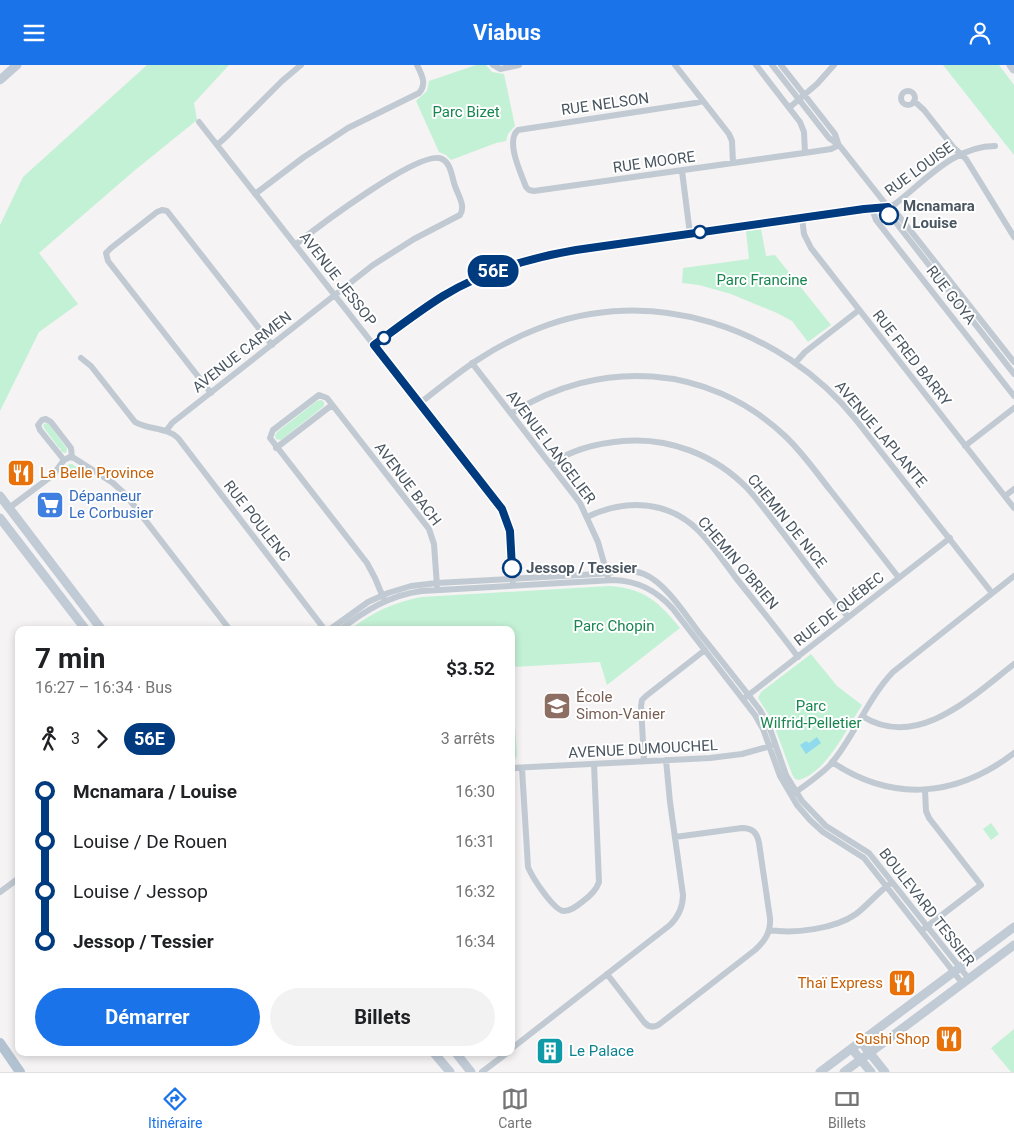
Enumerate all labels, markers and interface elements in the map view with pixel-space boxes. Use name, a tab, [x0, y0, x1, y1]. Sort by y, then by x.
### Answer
icon: menu	[20, 19, 48, 47]
icon: person	[966, 19, 994, 47]
text: Viabus	[473, 20, 541, 45]
street label: RUE NELSON	[560, 89, 650, 119]
park label: Parc Bizet	[432, 103, 500, 121]
street label: RUE LOUISE	[881, 138, 957, 200]
street label: RUE MOORE	[612, 147, 697, 177]
place label: Mcnamara / Louise	[902, 197, 975, 232]
marker: Mcnamara / Louise	[879, 205, 899, 225]
unlabelled marker	[693, 225, 707, 239]
street label: AVENUE JESSOP	[296, 228, 380, 330]
line badge: 56E	[464, 255, 522, 287]
text: 56E	[478, 260, 508, 281]
street label: RUE GOYA	[922, 262, 980, 328]
park label: Parc Francine	[716, 271, 808, 289]
street label: RUE FRED BARRY	[869, 306, 955, 410]
street label: AVENUE CARMEN	[189, 308, 295, 396]
unlabelled marker	[377, 331, 391, 345]
street label: AVENUE LAPLANTE	[831, 377, 931, 491]
street label: AVENUE LANGELIER	[503, 387, 599, 507]
street label: AVENUE BACH	[371, 439, 445, 529]
restaurant icon: La Belle Province	[6, 458, 36, 488]
place label: La Belle Province	[40, 464, 154, 482]
street label: CHEMIN DE NICE	[744, 470, 831, 572]
street label: RUE POULENC	[220, 477, 294, 565]
place label: Dépanneur Le Corbusier	[69, 487, 153, 522]
supermarket icon: Dépanneur Le Corbusier	[35, 490, 65, 520]
street label: CHEMIN O'BRIEN	[694, 513, 782, 613]
marker: Jessop / Tessier	[502, 558, 522, 578]
place label: Jessop / Tessier	[526, 559, 638, 577]
street label: RUE DE QUÉBEC	[790, 568, 888, 650]
park label: Parc Chopin	[574, 617, 655, 635]
text: 7 min	[35, 642, 105, 675]
text: $3.52	[446, 657, 495, 680]
text: 16:27 – 16:34 · Bus	[35, 678, 172, 697]
place label: École Simon-Vanier	[576, 688, 665, 723]
school or university icon: École Simon-Vanier	[542, 691, 572, 721]
park label: Parc Wilfrid-Pelletier	[760, 697, 862, 732]
icon: walk	[35, 725, 63, 753]
icon: forward	[88, 725, 116, 753]
text: 56E	[134, 728, 165, 749]
text: 3	[71, 729, 80, 748]
text: 3 arrêts	[441, 729, 495, 748]
street label: AVENUE DUMOUCHEL	[568, 736, 718, 762]
text: Mcnamara / Louise	[73, 780, 237, 803]
text: 16:30	[455, 782, 495, 801]
text: Louise / De Rouen	[73, 830, 227, 853]
text: 16:31	[455, 832, 495, 851]
street label: BOULEVARD TESSIER	[875, 845, 979, 969]
text: Louise / Jessop	[73, 880, 208, 903]
text: 16:32	[455, 882, 495, 901]
text: Jessop / Tessier	[73, 930, 214, 953]
text: 16:34	[455, 932, 495, 951]
restaurant icon: Thaï Express	[887, 968, 917, 998]
place label: Thaï Express	[797, 974, 883, 992]
button: Démarrer	[35, 988, 260, 1046]
button: Billets	[270, 988, 495, 1046]
restaurant icon: Sushi Shop	[934, 1024, 964, 1054]
place label: Sushi Shop	[855, 1030, 930, 1048]
building icon: Le Palace	[535, 1036, 565, 1066]
place label: Le Palace	[569, 1042, 634, 1060]
tab: Itinéraire	[148, 1085, 202, 1131]
tab: Carte	[498, 1085, 532, 1131]
tab: Billets	[828, 1085, 866, 1131]

